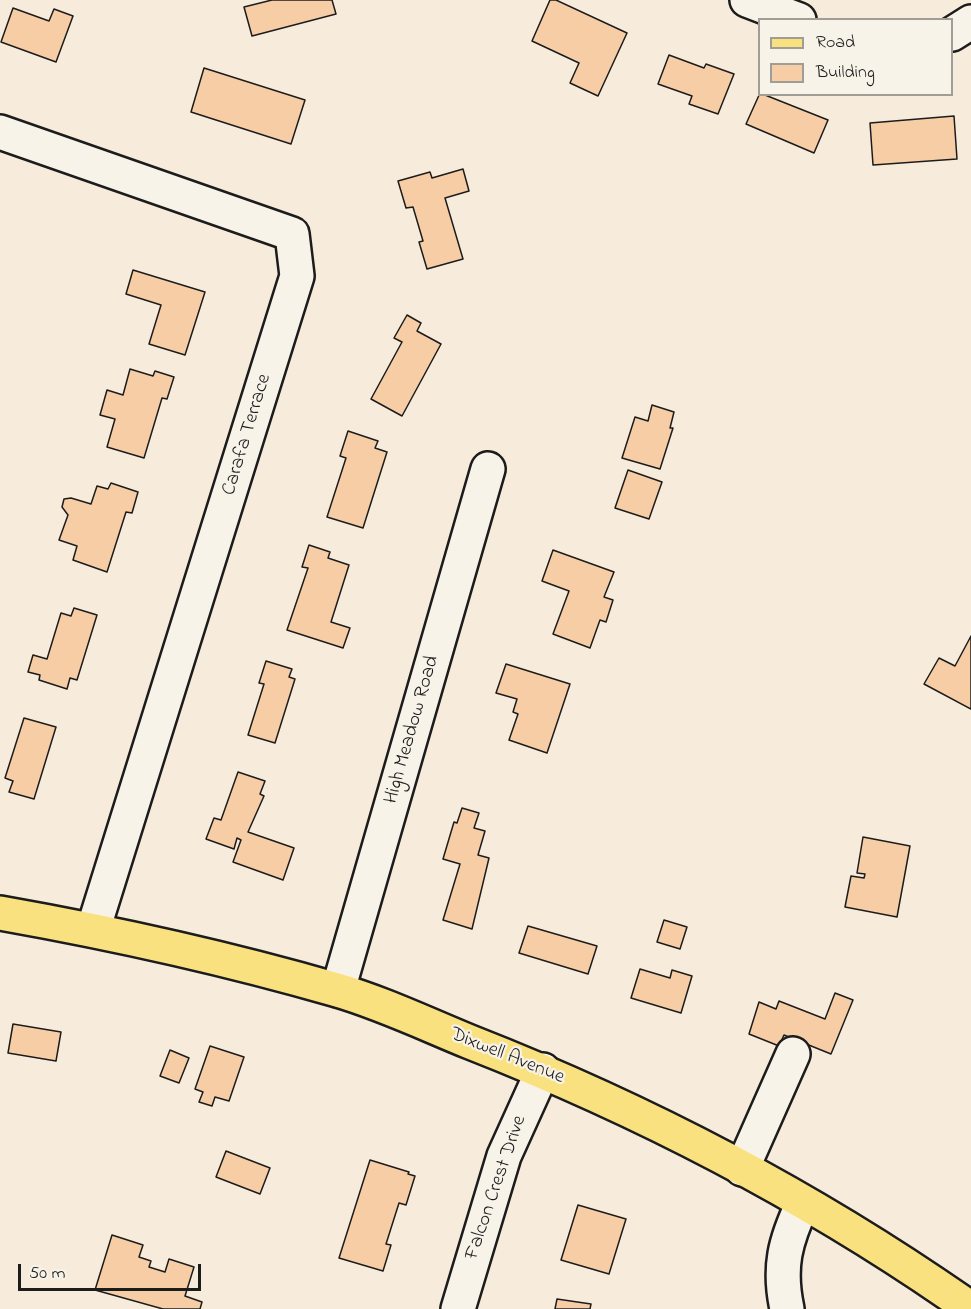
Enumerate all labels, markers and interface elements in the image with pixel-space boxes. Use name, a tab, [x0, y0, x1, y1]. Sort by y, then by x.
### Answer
legend	[758, 18, 953, 96]
text: Road	[816, 30, 855, 56]
text: Building	[816, 60, 875, 86]
street label: Carafa Terrace	[218, 372, 278, 498]
street label: High Meadow Road	[380, 653, 446, 807]
street label: Dixwell Avenue	[446, 1023, 568, 1091]
street label: Falcon Crest Drive	[461, 1113, 533, 1263]
scale bar	[21, 1252, 204, 1290]
text: 50 m	[29, 1261, 66, 1287]

